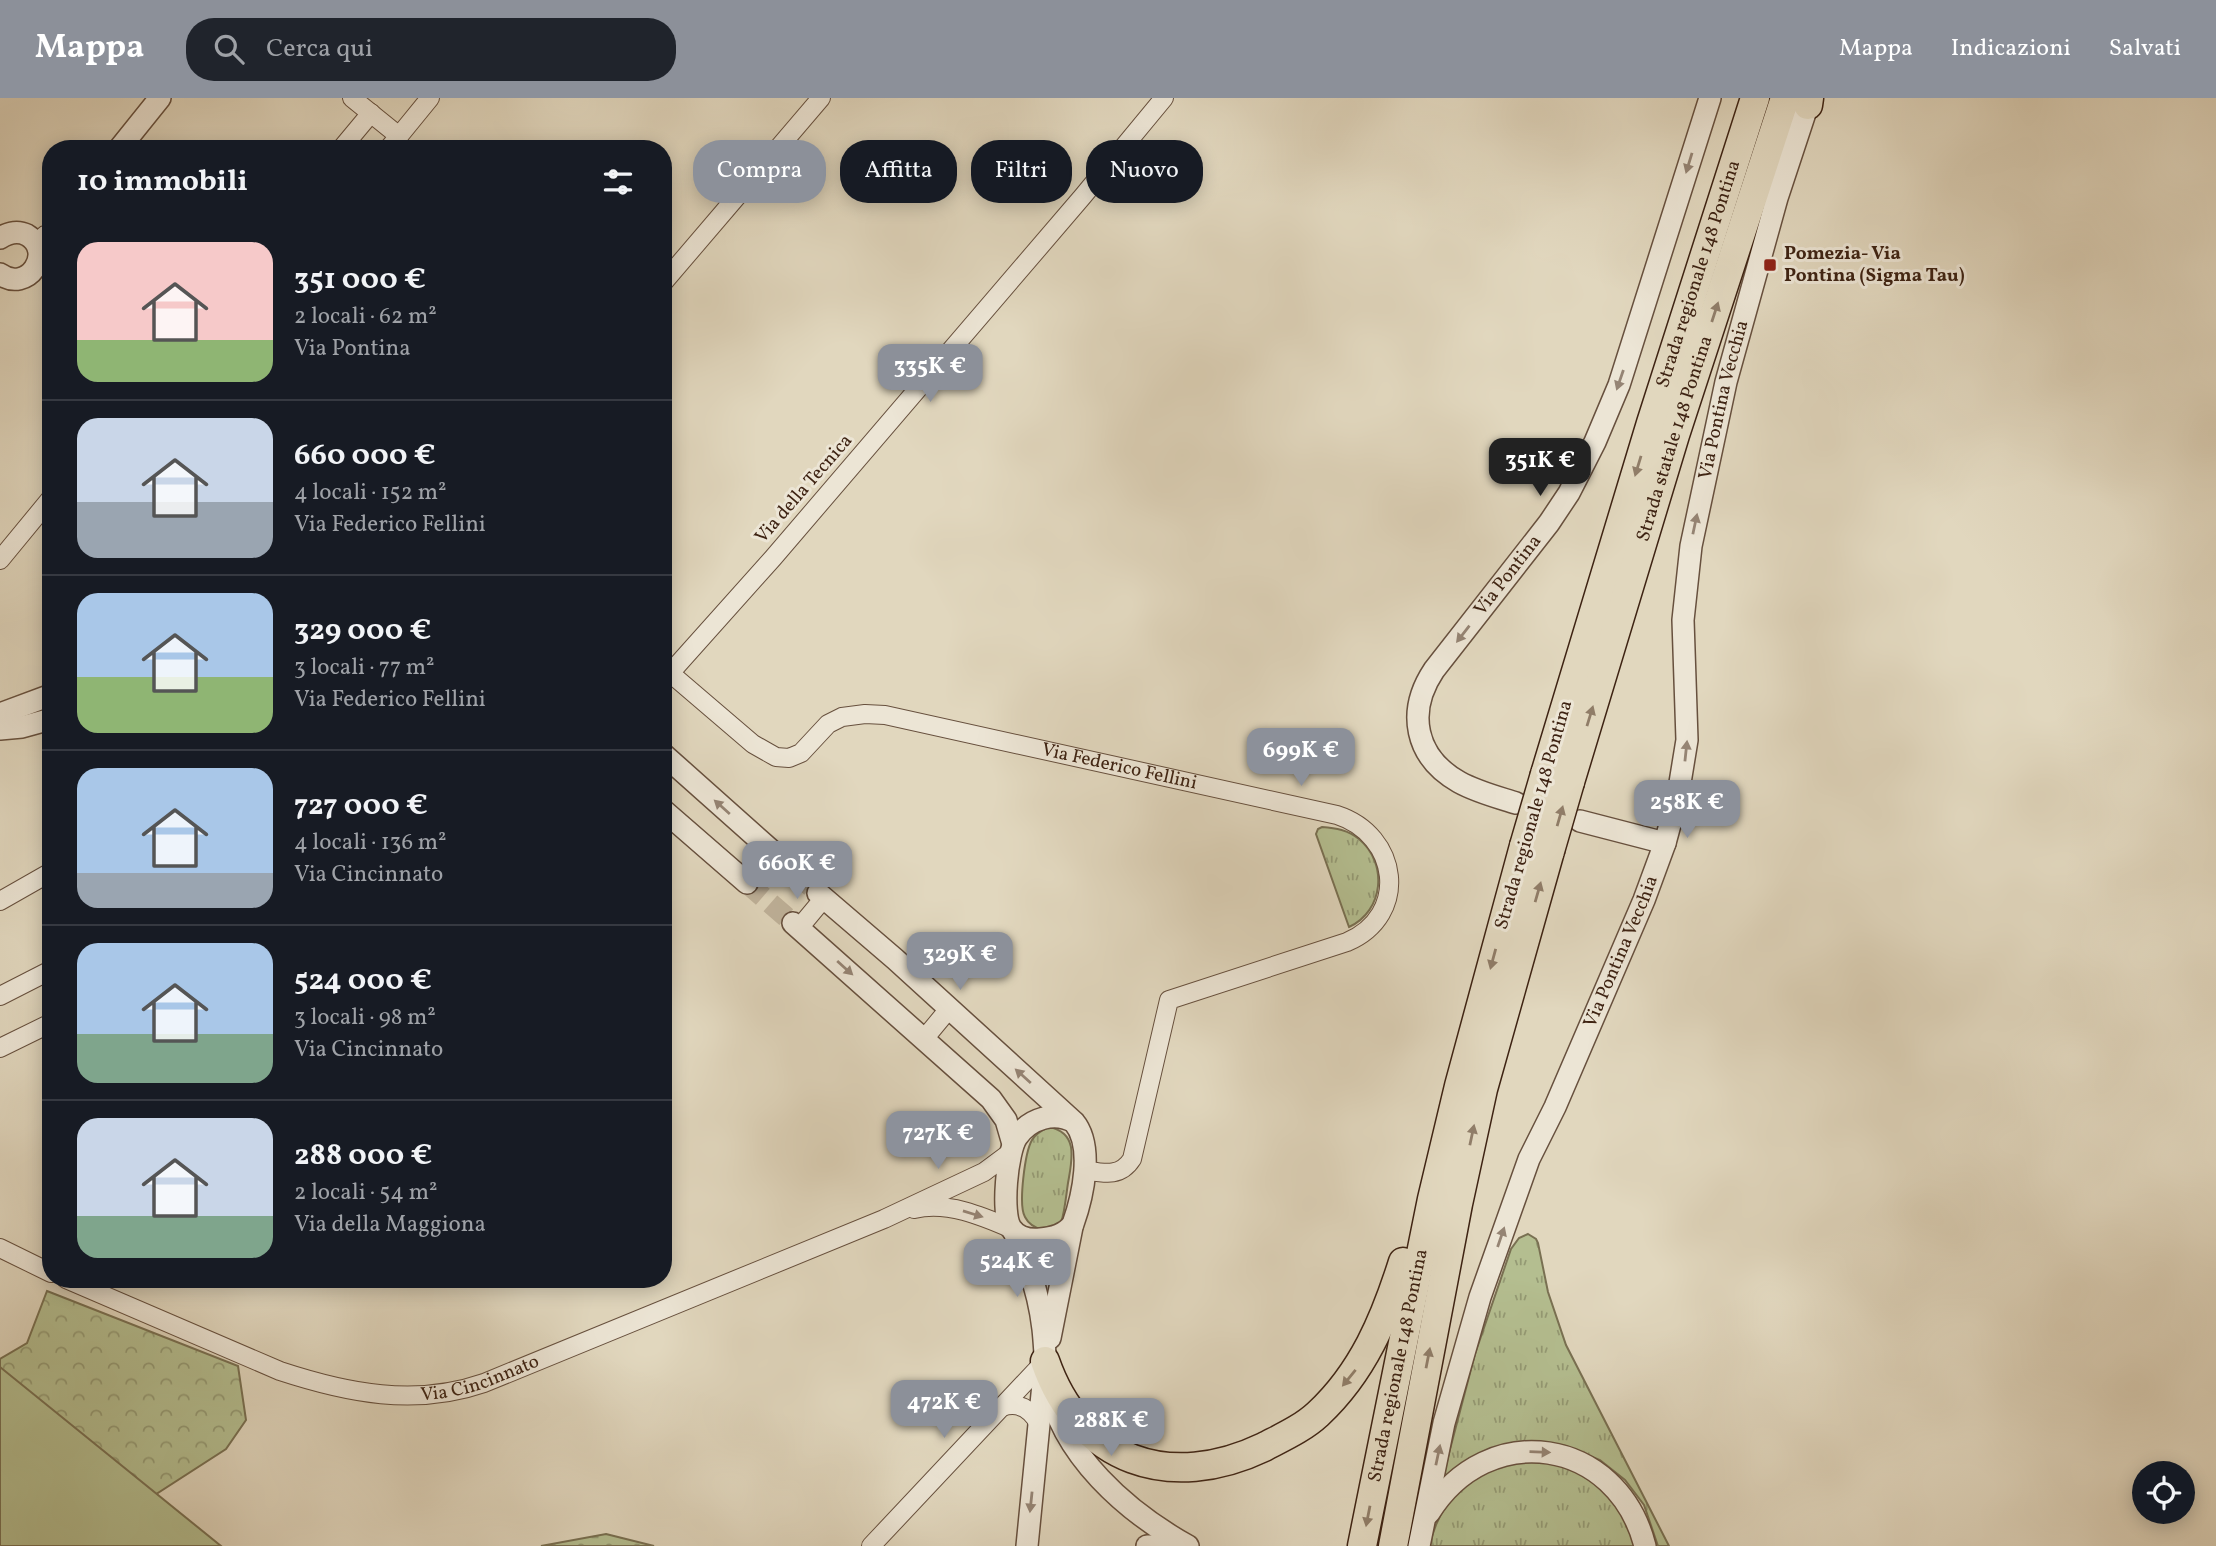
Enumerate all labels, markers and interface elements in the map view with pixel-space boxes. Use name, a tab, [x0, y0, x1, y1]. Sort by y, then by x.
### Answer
search box	[186, 18, 676, 81]
text: Mappa	[35, 26, 144, 72]
icon: search	[210, 30, 248, 68]
text: Cerca qui	[266, 31, 373, 67]
text: Mappa	[1839, 32, 1913, 66]
text: Indicazioni	[1951, 32, 2071, 66]
text: Salvati	[2109, 32, 2181, 66]
chip: Compra	[693, 140, 826, 203]
chip: Affitta	[840, 140, 957, 203]
chip: Filtri	[971, 140, 1072, 203]
chip: Nuovo	[1086, 140, 1203, 203]
one-way arrow	[1684, 153, 1694, 174]
street label: Strada regionale 148 Pontina	[1650, 157, 1747, 391]
text: 10 immobili	[77, 161, 248, 203]
icon: filters	[599, 163, 637, 201]
place label: Pomezia- Via Pontina (Sigma Tau)	[1784, 241, 1965, 289]
marker: Pomezia- Via Pontina (Sigma Tau)	[1762, 257, 1778, 273]
text: 351 000 €	[294, 259, 426, 301]
icon: home	[133, 270, 217, 354]
text: 2 locali · 62 m²	[294, 301, 437, 333]
one-way arrow	[1710, 301, 1721, 322]
street label: Via Pontina Vecchia	[1693, 317, 1756, 482]
street label: Strada statale 148 Pontina	[1630, 332, 1720, 545]
text: Via Pontina	[294, 333, 411, 365]
pin: 335K €	[873, 344, 987, 404]
text: 335K €	[894, 351, 966, 383]
one-way arrow	[1614, 369, 1625, 390]
street label: Via della Tecnica	[749, 429, 859, 549]
text: 660 000 €	[294, 435, 436, 477]
pin: 351K €	[1483, 438, 1597, 498]
text: 351K €	[1505, 445, 1575, 477]
icon: home	[133, 446, 217, 530]
one-way arrow	[1632, 456, 1642, 477]
text: 4 locali · 152 m²	[294, 477, 447, 509]
text: Via Federico Fellini	[294, 509, 486, 541]
one-way arrow	[1690, 513, 1701, 535]
street label: Via Pontina	[1468, 529, 1548, 621]
text: 329 000 €	[294, 610, 431, 652]
icon: home	[133, 621, 217, 705]
one-way arrow	[1456, 625, 1470, 643]
text: 3 locali · 77 m²	[294, 652, 435, 684]
text: Via Federico Fellini	[294, 684, 486, 716]
street label: Strada regionale 148 Pontina	[1489, 697, 1579, 933]
one-way arrow	[1585, 706, 1595, 727]
pin: 699K €	[1244, 728, 1358, 788]
text: 699K €	[1263, 735, 1339, 767]
street label: Via Federico Fellini	[1039, 737, 1200, 797]
one-way arrow	[1680, 740, 1691, 762]
pin: 258K €	[1630, 780, 1744, 840]
text: 727 000 €	[294, 785, 428, 827]
text: 258K €	[1650, 787, 1724, 819]
icon: home	[133, 796, 217, 880]
one-way arrow	[714, 799, 731, 815]
one-way arrow	[1555, 805, 1566, 827]
text: 4 locali · 136 m²	[294, 827, 447, 859]
pin: 660K €	[740, 842, 854, 901]
text: 660K €	[758, 848, 836, 880]
text: Via Cincinnato	[294, 859, 443, 891]
street label: Via Pontina Vecchia	[1578, 872, 1665, 1032]
one-way arrow	[1534, 881, 1544, 902]
pin: 329K €	[903, 932, 1017, 992]
text: 329K €	[923, 939, 997, 971]
one-way arrow	[1487, 949, 1498, 971]
text: 524 000 €	[294, 960, 432, 1002]
one-way arrow	[836, 960, 853, 975]
icon: home	[133, 971, 217, 1055]
text: 3 locali · 98 m²	[294, 1002, 436, 1034]
text: Via Cincinnato	[294, 1034, 443, 1066]
one-way arrow	[1014, 1068, 1032, 1084]
pin: 727K €	[881, 1112, 995, 1171]
text: 727K €	[902, 1118, 974, 1150]
one-way arrow	[1467, 1124, 1478, 1146]
text: 288 000 €	[294, 1135, 432, 1177]
icon: home	[133, 1146, 217, 1230]
text: 2 locali · 54 m²	[294, 1177, 438, 1209]
text: Via della Maggiona	[294, 1209, 486, 1241]
one-way arrow	[962, 1210, 983, 1220]
one-way arrow	[1496, 1226, 1507, 1247]
pin: 524K €	[960, 1240, 1074, 1299]
text: 524K €	[980, 1246, 1054, 1278]
street label: Strada regionale 148 Pontina	[1362, 1247, 1435, 1485]
one-way arrow	[1423, 1347, 1434, 1369]
street label: Via Cincinnato	[420, 1349, 543, 1408]
one-way arrow	[1342, 1368, 1357, 1386]
pin: 472K €	[887, 1380, 1001, 1440]
text: 472K €	[907, 1387, 981, 1419]
pin: 288K €	[1054, 1398, 1168, 1458]
text: 288K €	[1073, 1405, 1149, 1437]
one-way arrow	[1432, 1444, 1443, 1466]
one-way arrow	[1529, 1446, 1551, 1458]
map controls	[2132, 1461, 2195, 1524]
button: locate	[2132, 1461, 2195, 1524]
one-way arrow	[1026, 1491, 1037, 1513]
one-way arrow	[1362, 1505, 1373, 1527]

